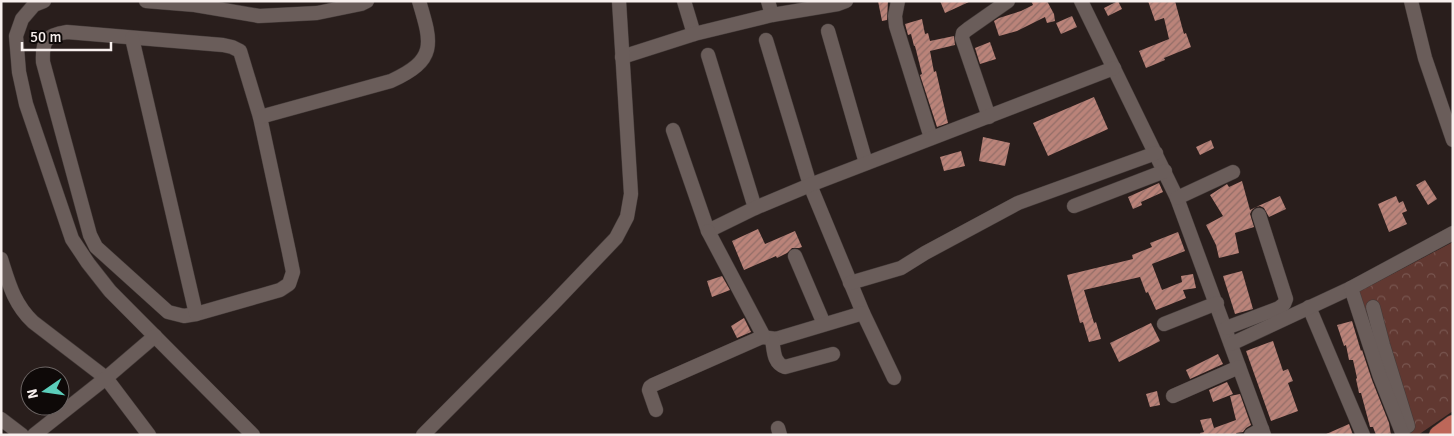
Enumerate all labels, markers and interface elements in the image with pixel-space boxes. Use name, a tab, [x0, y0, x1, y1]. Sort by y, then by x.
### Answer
scale bar	[22, 20, 111, 52]
text: 50 m	[30, 28, 61, 46]
north arrow	[20, 366, 70, 416]
text: N	[23, 387, 42, 400]

